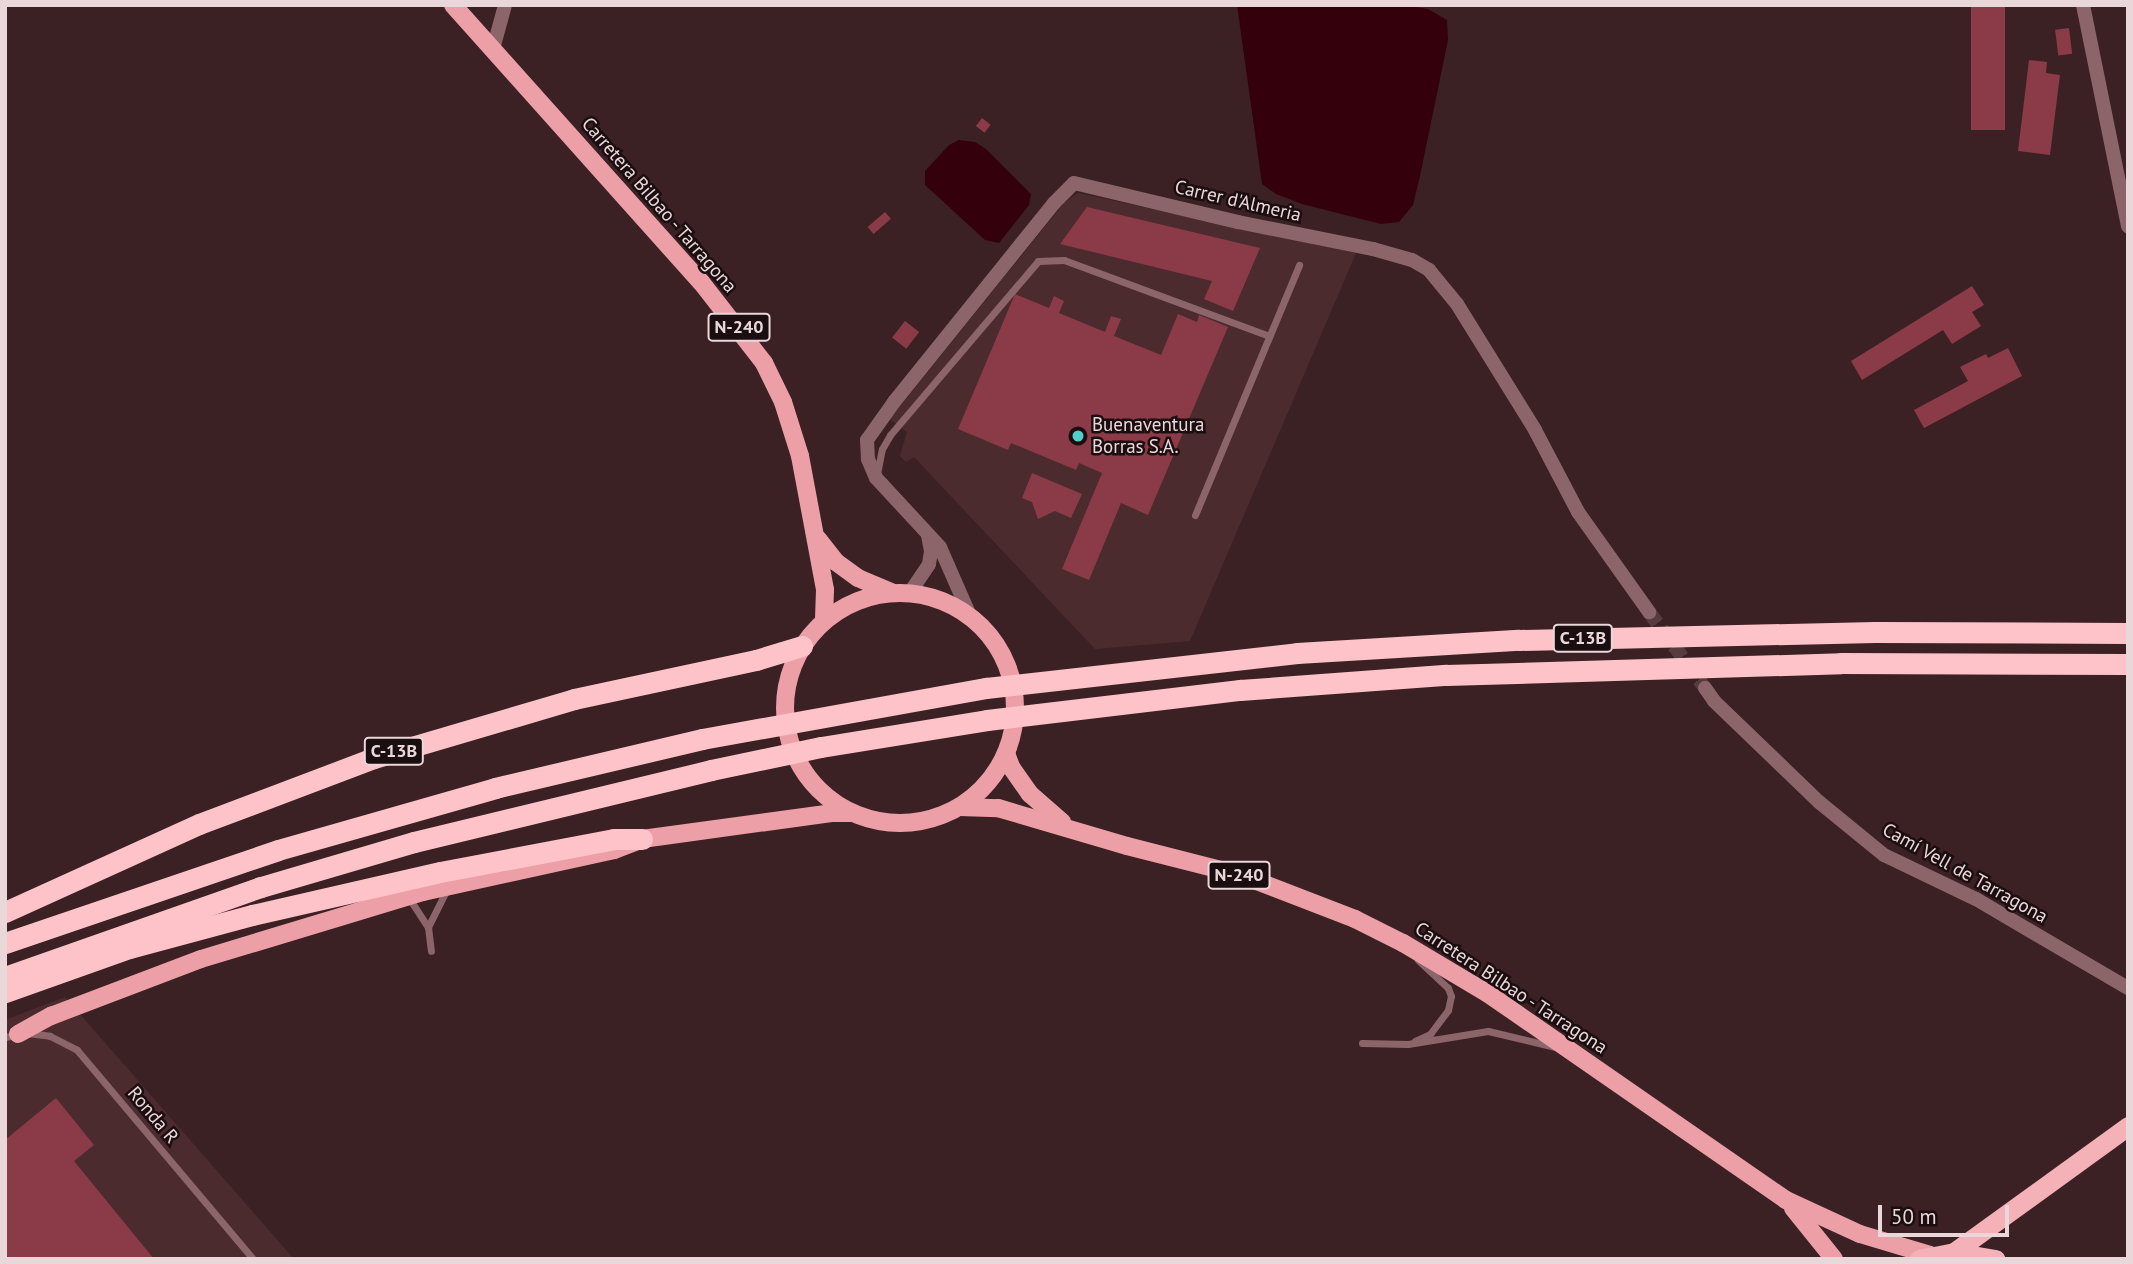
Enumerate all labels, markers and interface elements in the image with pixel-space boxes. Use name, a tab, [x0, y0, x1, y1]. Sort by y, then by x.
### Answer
street label: Carretera Bilbao - Tarragona	[575, 111, 743, 299]
street label: Carrer d'Almeria	[1173, 175, 1303, 227]
road number: N-240	[708, 312, 770, 342]
place label: Buenaventura Borras S.A.	[1092, 414, 1204, 458]
marker: Buenaventura Borras S.A.	[1070, 428, 1086, 444]
road number: C-13B	[1552, 624, 1614, 652]
road number: C-13B	[362, 736, 426, 766]
street label: Camí Vell de Tarragona	[1878, 818, 2052, 928]
road number: N-240	[1208, 860, 1270, 890]
street label: Carretera Bilbao - Tarragona	[1409, 916, 1613, 1060]
street label: Ronda R	[123, 1082, 183, 1148]
scale bar	[1881, 1190, 2012, 1234]
text: 50 m	[1891, 1203, 1937, 1230]

